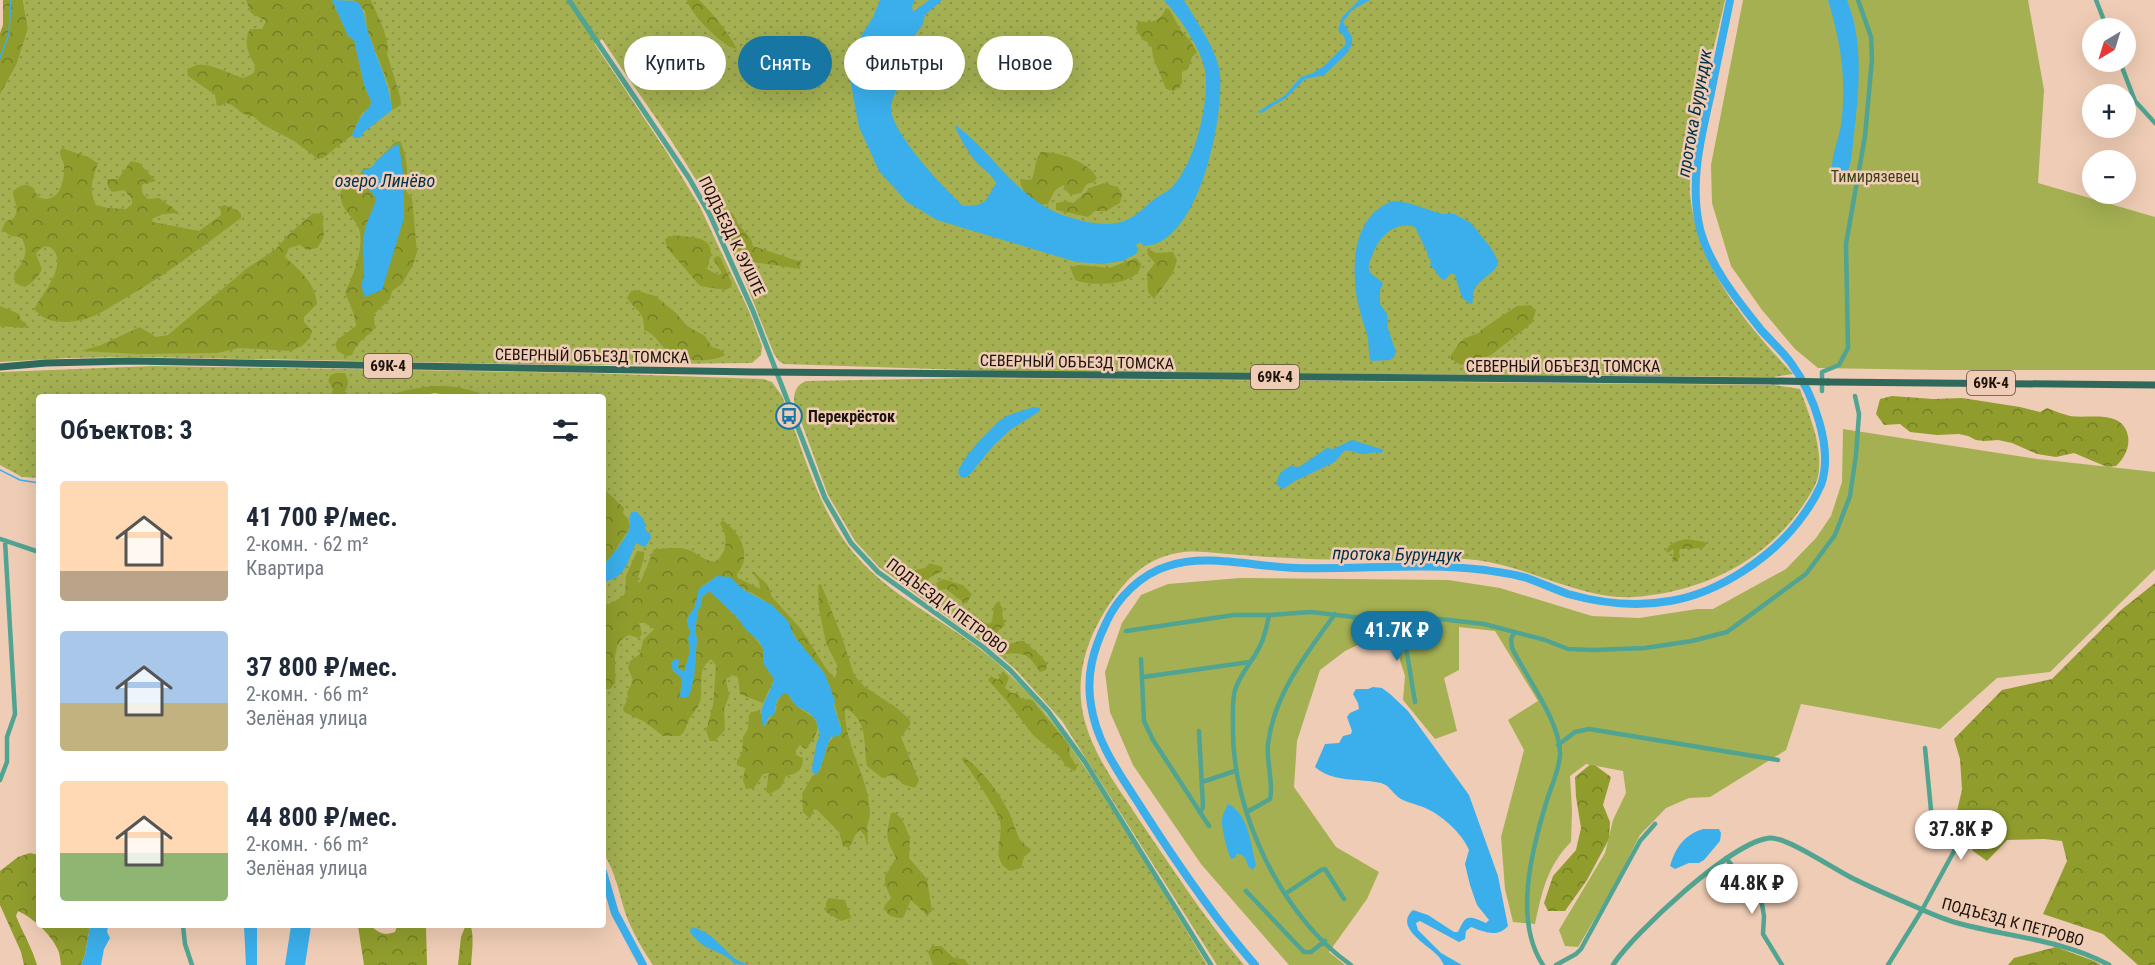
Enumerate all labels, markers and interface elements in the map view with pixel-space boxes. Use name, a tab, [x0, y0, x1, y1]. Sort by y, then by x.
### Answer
north arrow	[2082, 18, 2136, 72]
map controls	[2082, 18, 2136, 204]
chip: Купить	[624, 36, 726, 90]
chip: Снять	[738, 36, 832, 90]
chip: Фильтры	[844, 36, 965, 90]
chip: Новое	[977, 36, 1073, 90]
water label: протока Бурундук	[1672, 47, 1716, 179]
button: +	[2082, 84, 2136, 138]
button: −	[2082, 150, 2136, 204]
park label: Тимирязевец	[1831, 167, 1919, 186]
water label: озеро Линёво	[335, 170, 435, 191]
street label: ПОДЪЕЗД К ЭУШТЕ	[695, 173, 769, 299]
street label: СЕВЕРНЫЙ ОБЪЕЗД ТОМСКА	[495, 345, 689, 367]
street label: СЕВЕРНЫЙ ОБЪЕЗД ТОМСКА	[980, 351, 1174, 373]
road number: 69К-4	[364, 354, 412, 378]
street label: СЕВЕРНЫЙ ОБЪЕЗД ТОМСКА	[1466, 357, 1660, 376]
road number: 69К-4	[1251, 365, 1299, 389]
road number: 69К-4	[1967, 371, 2015, 395]
bus stop icon: Перекрёсток	[774, 401, 804, 431]
place label: Перекрёсток	[808, 407, 895, 426]
icon: filters	[549, 414, 582, 447]
text: Объектов: 3	[60, 415, 193, 445]
text: 41 700 ₽/мес.	[246, 502, 398, 532]
icon: home	[108, 505, 180, 577]
text: 2-комн. · 62 m²	[246, 532, 369, 556]
water label: протока Бурундук	[1332, 542, 1462, 566]
street label: ПОДЪЕЗД К ПЕТРОВО	[883, 554, 1011, 658]
text: Квартира	[246, 556, 324, 580]
pin: 41.7K ₽	[1342, 611, 1452, 662]
text: 41.7K ₽	[1365, 618, 1429, 642]
text: 37 800 ₽/мес.	[246, 652, 398, 682]
icon: home	[108, 655, 180, 727]
text: 2-комн. · 66 m²	[246, 682, 369, 706]
text: Зелёная улица	[246, 706, 368, 730]
text: 44 800 ₽/мес.	[246, 802, 398, 832]
icon: home	[108, 805, 180, 877]
pin: 37.8K ₽	[1906, 810, 2016, 861]
text: 37.8K ₽	[1929, 817, 1993, 841]
text: 2-комн. · 66 m²	[246, 832, 369, 856]
text: Зелёная улица	[246, 856, 368, 880]
pin: 44.8K ₽	[1697, 864, 1807, 915]
text: 44.8K ₽	[1720, 871, 1784, 895]
street label: ПОДЪЕЗД К ПЕТРОВО	[1940, 894, 2086, 950]

